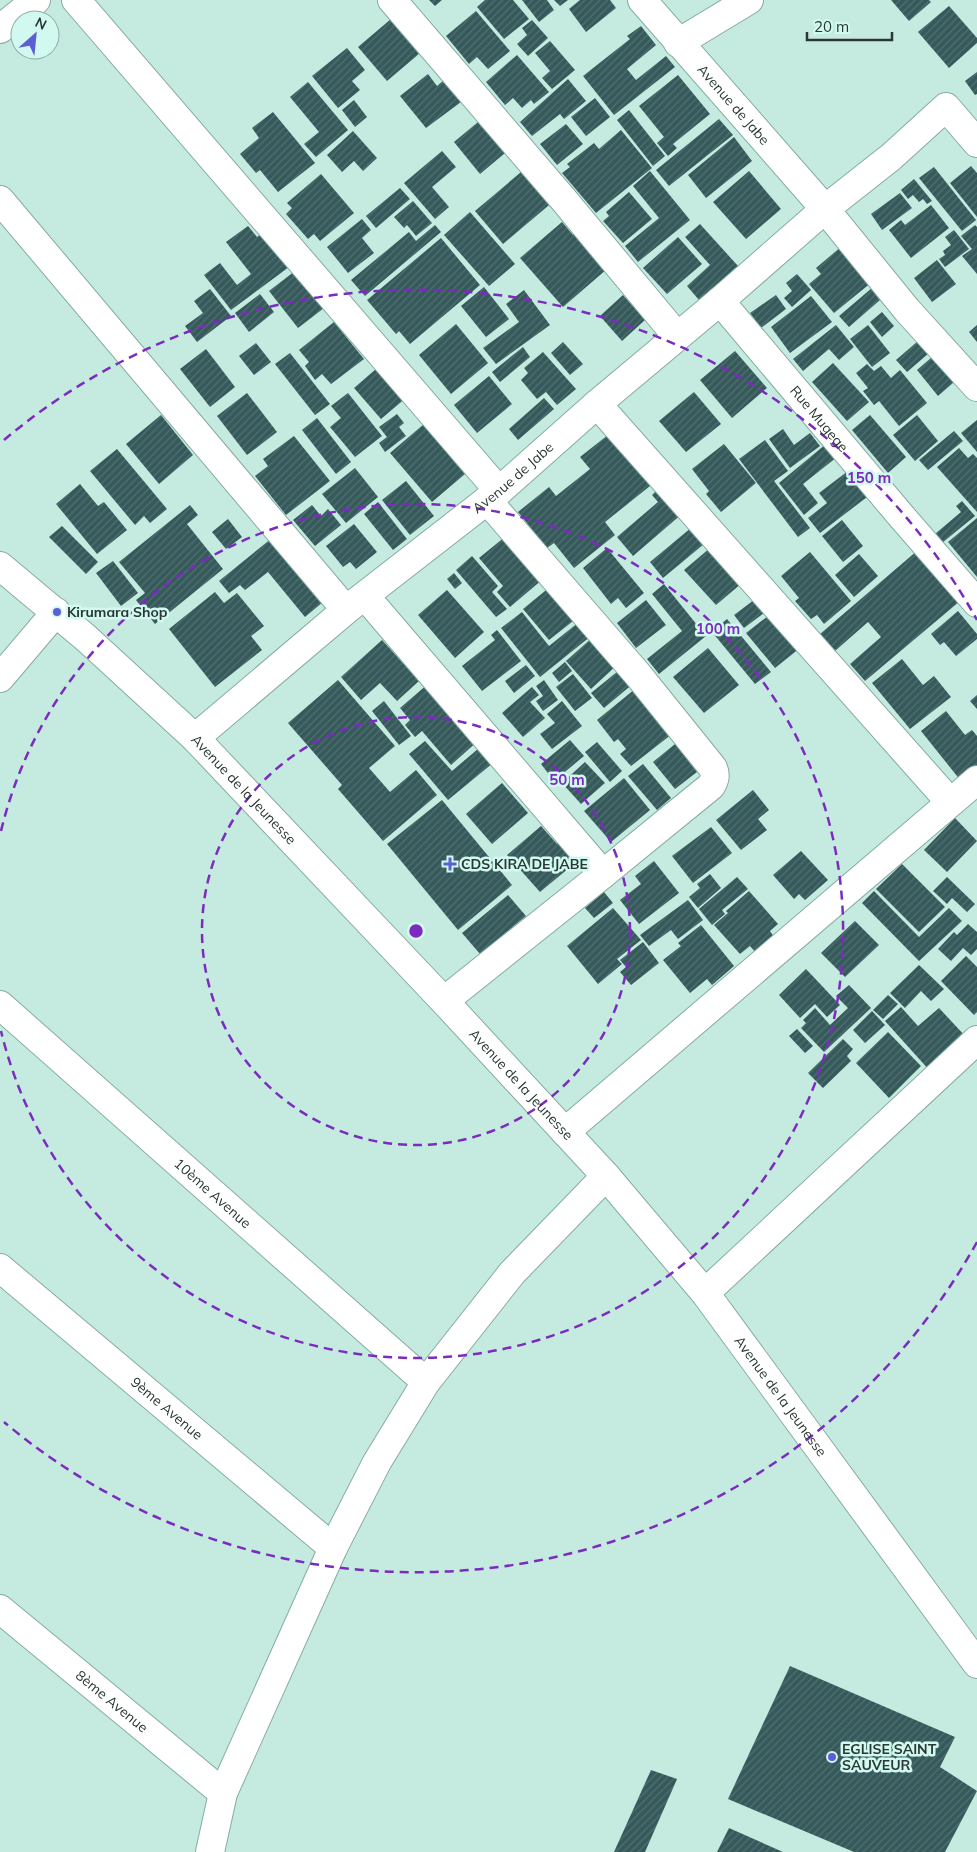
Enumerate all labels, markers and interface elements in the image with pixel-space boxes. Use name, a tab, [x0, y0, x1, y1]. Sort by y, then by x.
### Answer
north arrow	[10, 10, 60, 60]
scale bar	[807, 10, 892, 42]
text: N	[32, 13, 50, 34]
text: 20 m	[814, 17, 849, 36]
street label: Avenue de Jabe	[693, 61, 774, 149]
street label: Rue Mugege	[786, 382, 852, 456]
street label: Avenue de Jabe	[469, 438, 557, 517]
text: 150 m	[847, 468, 891, 487]
place label: Kirumara Shop	[67, 603, 168, 621]
marker: Kirumara Shop	[51, 606, 63, 618]
text: 100 m	[696, 619, 740, 638]
street label: Avenue de la Jeunesse	[187, 731, 300, 848]
text: 50 m	[549, 770, 585, 789]
place label: CDS KIRA DE JABE	[461, 855, 588, 873]
marker: CDS KIRA DE JABE	[443, 857, 457, 871]
centre of rings	[407, 922, 425, 940]
street label: Avenue de la Jeunesse	[465, 1025, 577, 1144]
street label: 10ème Avenue	[170, 1154, 255, 1232]
street label: Avenue de la Jeunesse	[730, 1332, 831, 1460]
street label: 9ème Avenue	[127, 1373, 206, 1444]
street label: 8ème Avenue	[72, 1666, 152, 1736]
place label: EGLISE SAINT SAUVEUR	[842, 1740, 937, 1774]
marker: EGLISE SAINT SAUVEUR	[826, 1751, 838, 1763]

